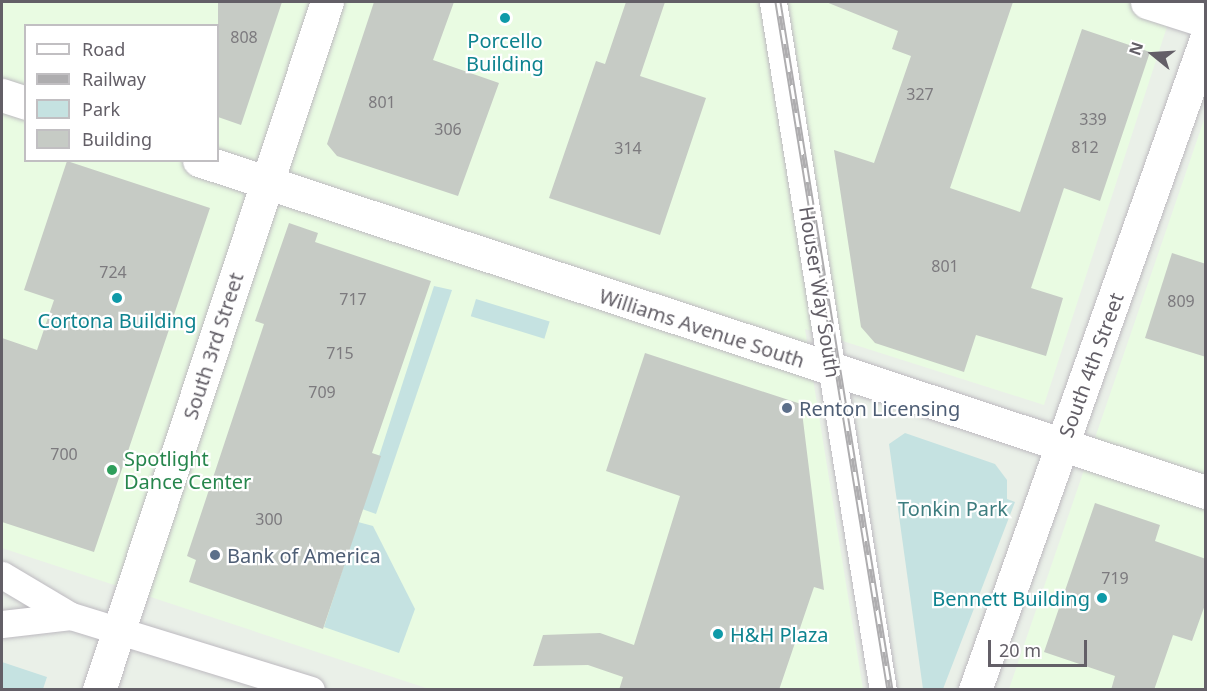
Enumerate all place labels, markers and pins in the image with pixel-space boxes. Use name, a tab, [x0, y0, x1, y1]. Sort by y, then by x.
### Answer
marker: Porcello Building	[498, 11, 512, 25]
place label: Porcello Building	[466, 28, 544, 75]
marker: Cortona Building	[110, 291, 124, 305]
place label: Cortona Building	[38, 308, 196, 332]
place label: Renton Licensing	[799, 396, 960, 420]
marker: Renton Licensing	[780, 401, 794, 415]
place label: Spotlight Dance Center	[124, 446, 251, 493]
marker: Spotlight Dance Center	[105, 463, 119, 477]
place label: Bank of America	[227, 543, 381, 567]
marker: Bank of America	[208, 548, 222, 562]
place label: Bennett Building	[932, 586, 1090, 610]
marker: Bennett Building	[1095, 591, 1109, 605]
place label: H&H Plaza	[730, 622, 829, 646]
marker: H&H Plaza	[711, 627, 725, 641]

